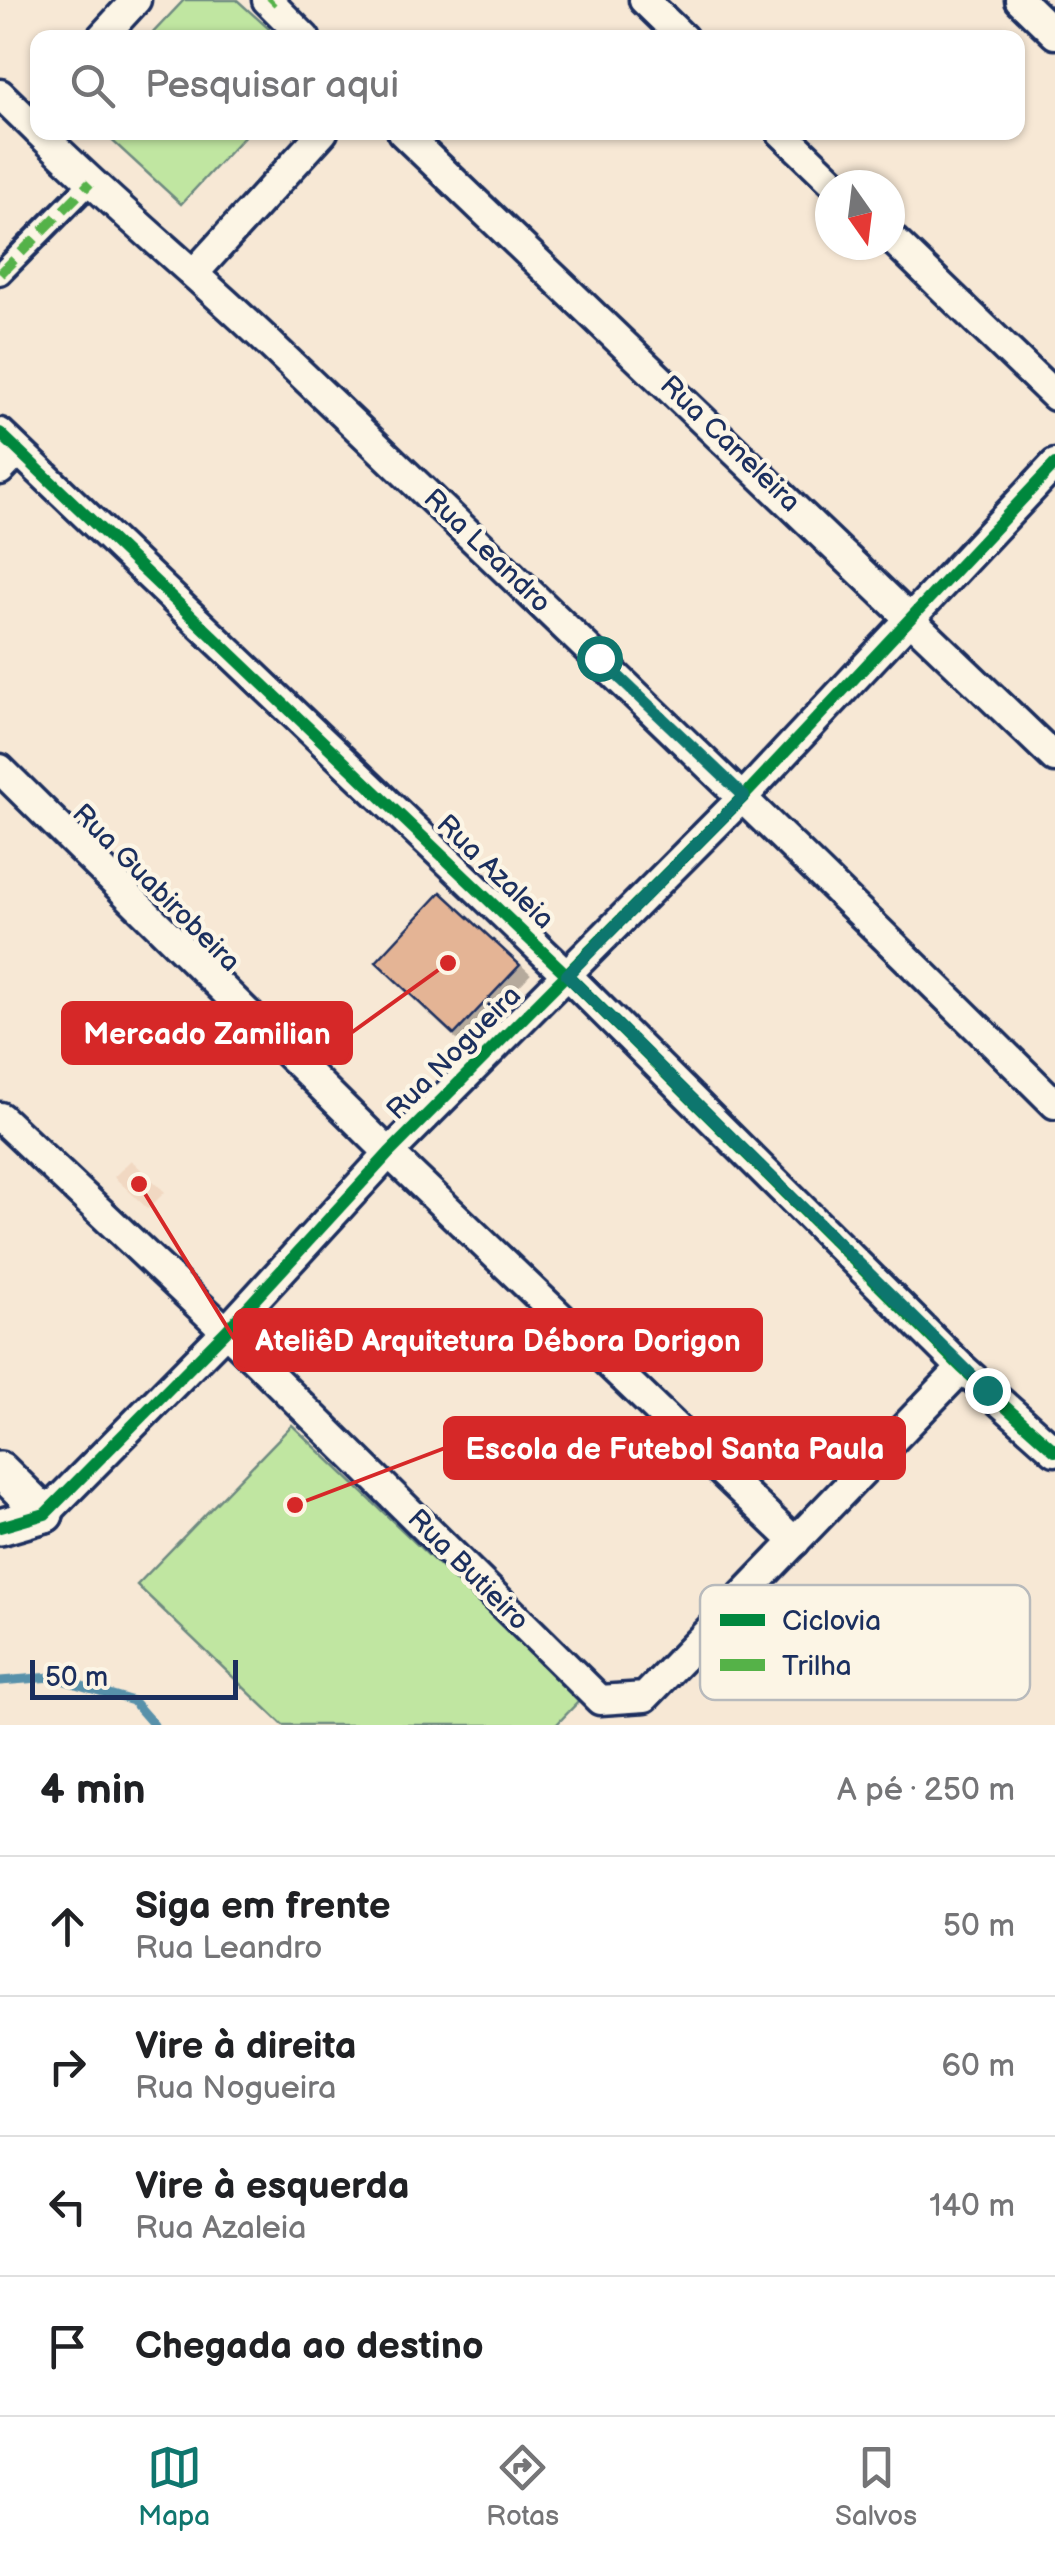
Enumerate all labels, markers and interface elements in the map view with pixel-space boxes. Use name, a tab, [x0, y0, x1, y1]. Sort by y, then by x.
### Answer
search box	[30, 30, 1025, 140]
icon: search	[65, 58, 120, 113]
text: Pesquisar aqui	[145, 63, 399, 108]
north arrow	[815, 170, 905, 260]
street label: Rua Caneleira	[653, 369, 807, 519]
street label: Rua Leandro	[417, 482, 557, 620]
route start	[577, 636, 623, 682]
street label: Rua Guabirobeira	[65, 797, 247, 979]
street label: Rua Azaleia	[430, 808, 560, 936]
street label: Rua Nogueira	[380, 979, 528, 1127]
callout: Mercado Zamilian	[63, 1003, 351, 1063]
text: Mercado Zamilian	[83, 1017, 331, 1053]
callout: AteliêD Arquitetura Débora Dorigon	[235, 1310, 761, 1370]
text: AteliêD Arquitetura Débora Dorigon	[254, 1324, 741, 1360]
route end	[965, 1368, 1011, 1414]
callout: Escola de Futebol Santa Paula	[445, 1418, 904, 1478]
text: Escola de Futebol Santa Paula	[466, 1432, 884, 1468]
street label: Rua Butieiro	[401, 1503, 535, 1637]
legend	[700, 1585, 1030, 1700]
text: Ciclovia	[782, 1605, 881, 1638]
text: Trilha	[782, 1650, 852, 1683]
scale bar	[30, 1655, 238, 1700]
text: 50 m	[45, 1661, 108, 1694]
text: 4 min	[40, 1765, 146, 1816]
text: A pé · 250 m	[837, 1771, 1015, 1810]
text: Siga em frente	[135, 1884, 391, 1929]
icon: ahead	[40, 1899, 95, 1954]
text: 50 m	[943, 1907, 1015, 1946]
text: Rua Leandro	[135, 1929, 322, 1968]
text: Vire à direita	[135, 2024, 357, 2069]
icon: right	[40, 2039, 95, 2094]
text: 60 m	[942, 2047, 1015, 2086]
text: Rua Nogueira	[135, 2069, 336, 2108]
text: Vire à esquerda	[135, 2164, 410, 2209]
icon: left	[40, 2179, 95, 2234]
text: 140 m	[929, 2187, 1015, 2226]
text: Rua Azaleia	[135, 2209, 306, 2248]
icon: arrive	[40, 2319, 95, 2374]
text: Chegada ao destino	[135, 2324, 484, 2369]
tab: Mapa	[138, 2440, 210, 2533]
tab: Rotas	[486, 2440, 559, 2533]
tab: Salvos	[835, 2440, 917, 2533]

